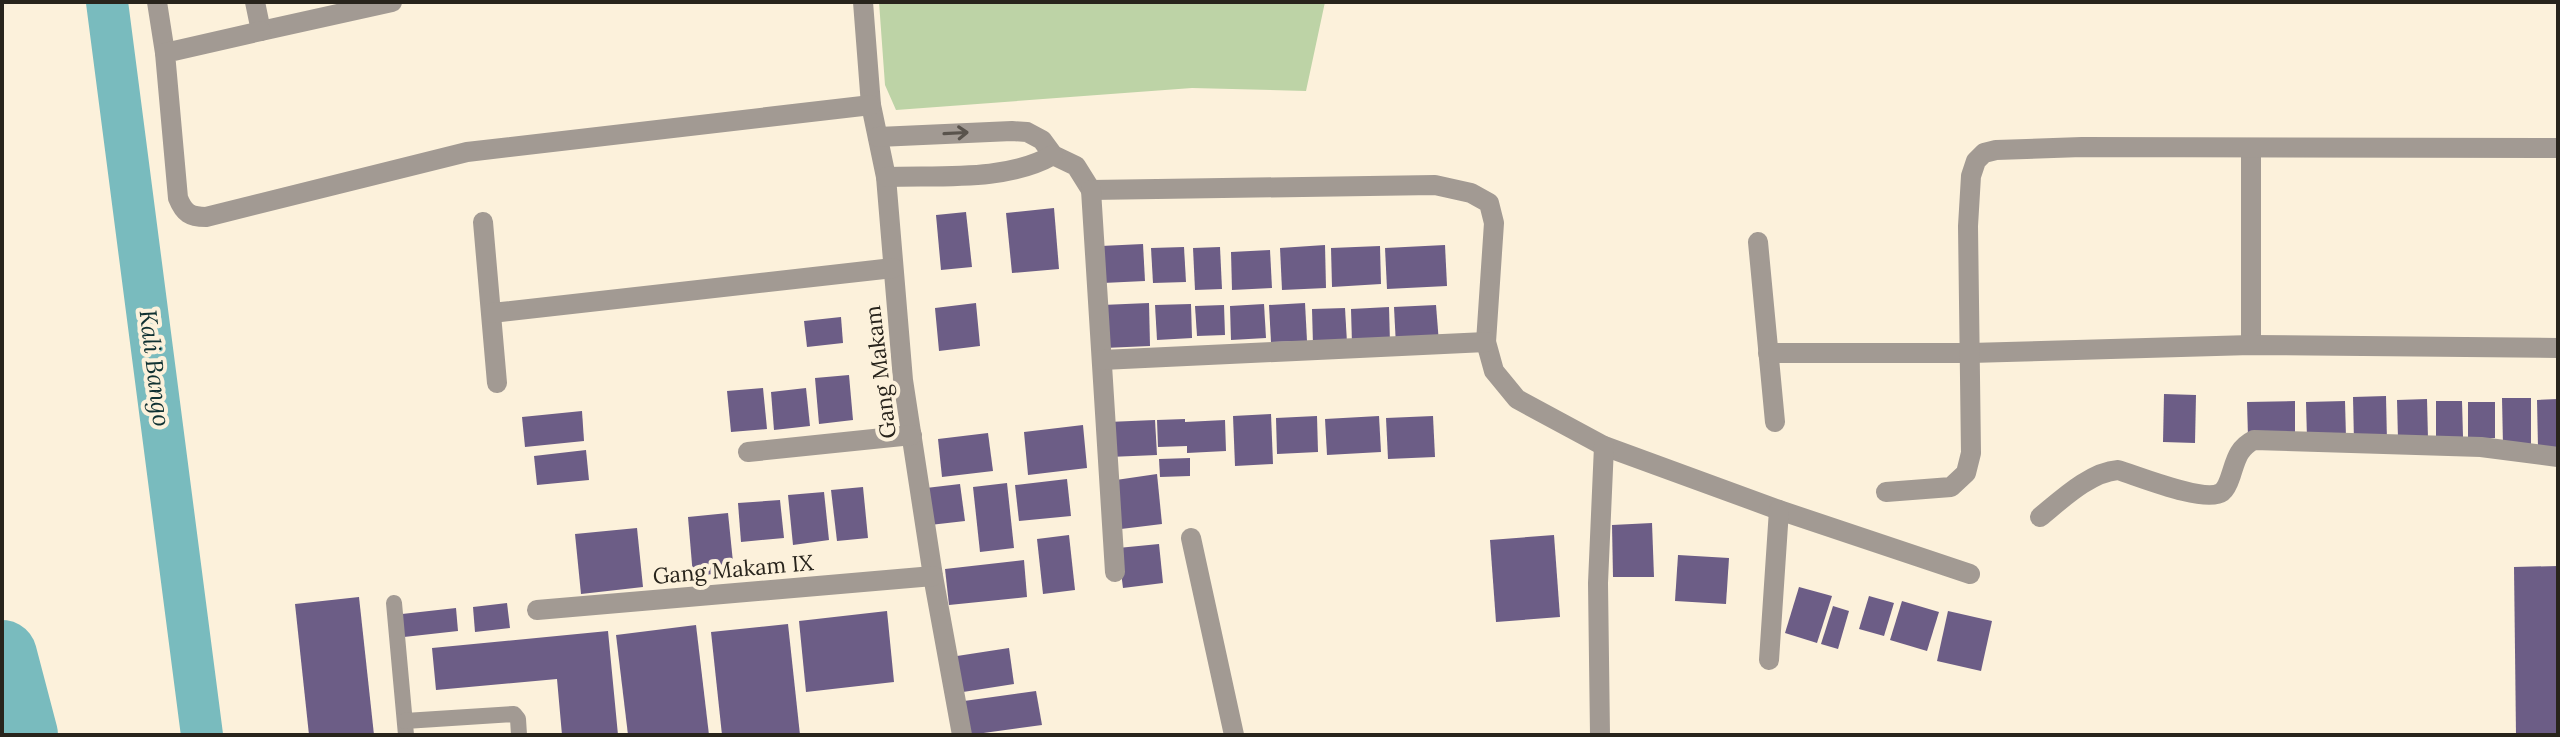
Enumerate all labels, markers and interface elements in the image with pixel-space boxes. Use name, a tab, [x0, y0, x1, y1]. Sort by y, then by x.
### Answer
one-way arrow	[942, 126, 969, 141]
street label: Gang Makam	[858, 304, 902, 440]
water label: Kali Bango	[132, 308, 178, 428]
street label: Gang Makam IX	[651, 548, 815, 590]

